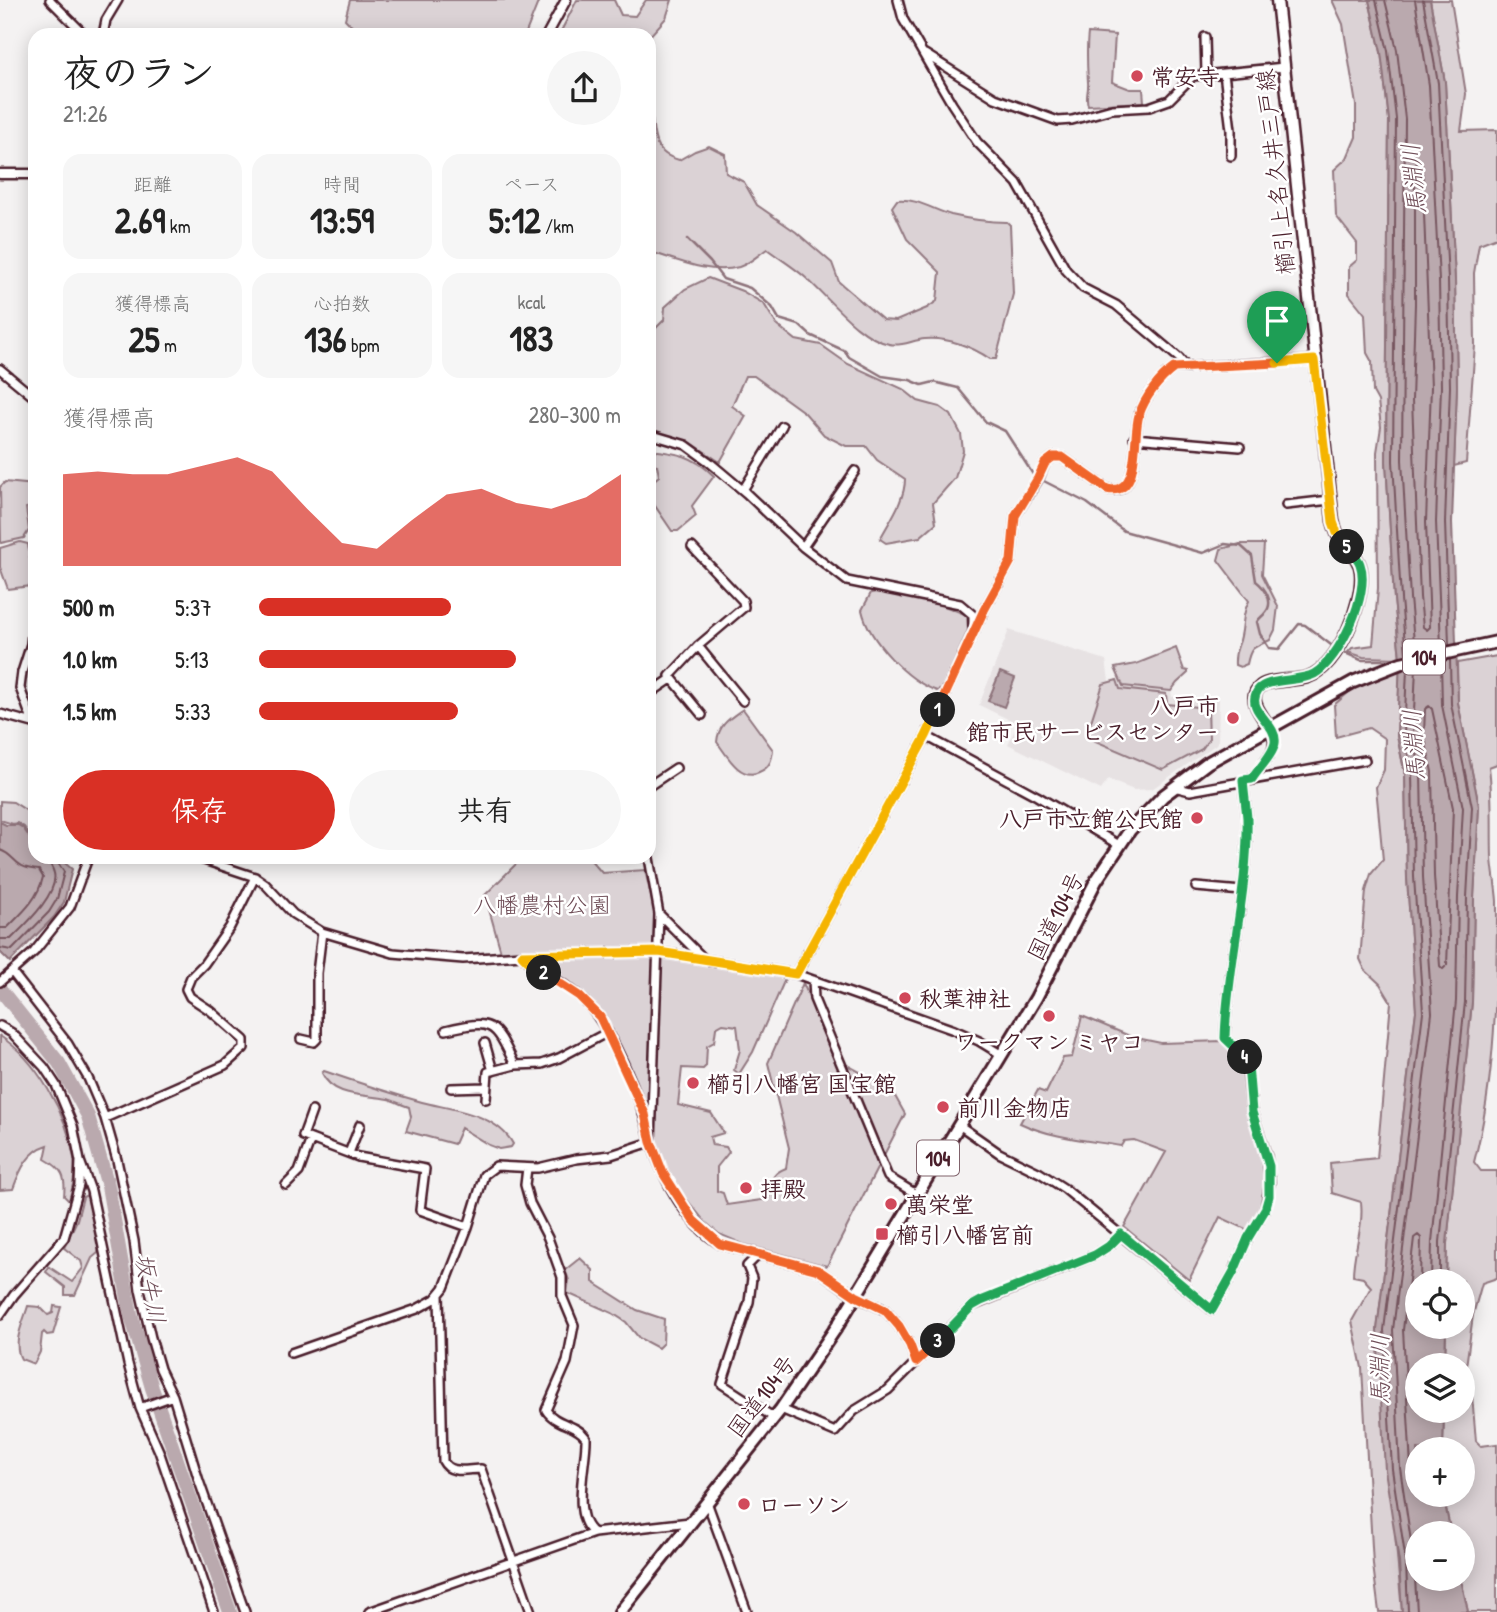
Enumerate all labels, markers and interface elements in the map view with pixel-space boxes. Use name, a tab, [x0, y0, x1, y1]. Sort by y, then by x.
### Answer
text: 夜のラン	[63, 46, 215, 98]
button: share	[547, 51, 621, 125]
place label: 常安寺	[1151, 61, 1220, 92]
street label: 櫛引上名久井三戸線	[1249, 67, 1301, 277]
marker: 常安寺	[1129, 68, 1145, 84]
text: 21:26	[63, 98, 107, 129]
water label: 馬淵川	[1393, 142, 1433, 216]
text: 距離	[134, 171, 172, 197]
text: 時間	[323, 171, 361, 197]
text: ペース	[503, 171, 559, 197]
text: 2.69	[115, 197, 165, 244]
text: 13:59	[310, 197, 374, 244]
text: 5:12	[489, 197, 541, 244]
text: km	[165, 213, 191, 239]
text: /km	[541, 213, 574, 239]
text: kcal	[517, 289, 545, 315]
text: 獲得標高	[115, 290, 191, 316]
text: 心拍数	[313, 290, 371, 316]
pin	[1247, 291, 1307, 363]
icon: arrive	[1258, 302, 1296, 340]
text: 183	[510, 315, 553, 362]
text: 25	[128, 316, 160, 363]
text: 136	[304, 316, 347, 363]
text: m	[160, 332, 177, 358]
text: bpm	[347, 332, 380, 358]
text: 280–300 m	[528, 399, 621, 430]
text: 獲得標高	[63, 402, 155, 433]
pin: 5	[1330, 530, 1364, 564]
text: 5	[1342, 533, 1351, 559]
text: 500 m	[63, 592, 114, 623]
text: 5:37	[175, 592, 212, 623]
road number: 104	[1403, 640, 1445, 674]
text: 1.0 km	[63, 644, 117, 675]
text: 5:13	[175, 644, 209, 675]
place label: 八戸市 館市民サービスセンター	[966, 690, 1219, 747]
pin: 1	[920, 692, 956, 728]
text: 1.5 km	[63, 696, 116, 727]
text: 5:33	[175, 696, 211, 727]
text: 1	[934, 696, 941, 722]
water label: 馬淵川	[1395, 708, 1431, 782]
marker: 八戸市 館市民サービスセンター	[1225, 710, 1241, 726]
button: 保存	[63, 770, 335, 850]
button: 共有	[349, 770, 621, 850]
place label: 八戸市立館公民館	[999, 803, 1183, 834]
marker: 八戸市立館公民館	[1189, 810, 1205, 826]
street label: 国道104号	[1019, 866, 1091, 966]
park label: 八幡農村公園	[473, 889, 611, 920]
pin: 2	[526, 956, 562, 990]
text: 2	[539, 959, 548, 985]
place label: 秋葉神社	[919, 983, 1011, 1014]
marker: 秋葉神社	[897, 990, 913, 1006]
marker: ワークマン ミヤコ	[1041, 1008, 1057, 1024]
place label: ワークマン ミヤコ	[954, 1026, 1144, 1057]
pin: 4	[1228, 1040, 1262, 1074]
text: 4	[1241, 1043, 1248, 1069]
place label: 櫛引八幡宮 国宝館	[707, 1068, 896, 1099]
marker: 櫛引八幡宮 国宝館	[685, 1075, 701, 1091]
place label: 前川金物店	[957, 1092, 1072, 1123]
marker: 前川金物店	[935, 1099, 951, 1115]
road number: 104	[917, 1140, 959, 1176]
place label: 拝殿	[760, 1173, 806, 1204]
marker: 拝殿	[738, 1180, 754, 1196]
place label: 萬栄堂	[905, 1189, 974, 1220]
marker: 萬栄堂	[883, 1196, 899, 1212]
place label: 櫛引八幡宮前	[896, 1219, 1034, 1250]
marker: 櫛引八幡宮前	[874, 1226, 890, 1242]
water label: 坂牛川	[128, 1250, 174, 1326]
map controls	[1405, 1269, 1475, 1591]
button: locate	[1405, 1269, 1475, 1339]
pin: 3	[920, 1324, 956, 1358]
text: 3	[933, 1327, 942, 1353]
water label: 馬淵川	[1363, 1333, 1395, 1405]
street label: 国道104号	[720, 1348, 802, 1444]
button: layers	[1405, 1353, 1475, 1423]
button: +	[1405, 1437, 1475, 1507]
place label: ローソン	[758, 1489, 850, 1520]
marker: ローソン	[736, 1496, 752, 1512]
button: −	[1405, 1521, 1475, 1591]

